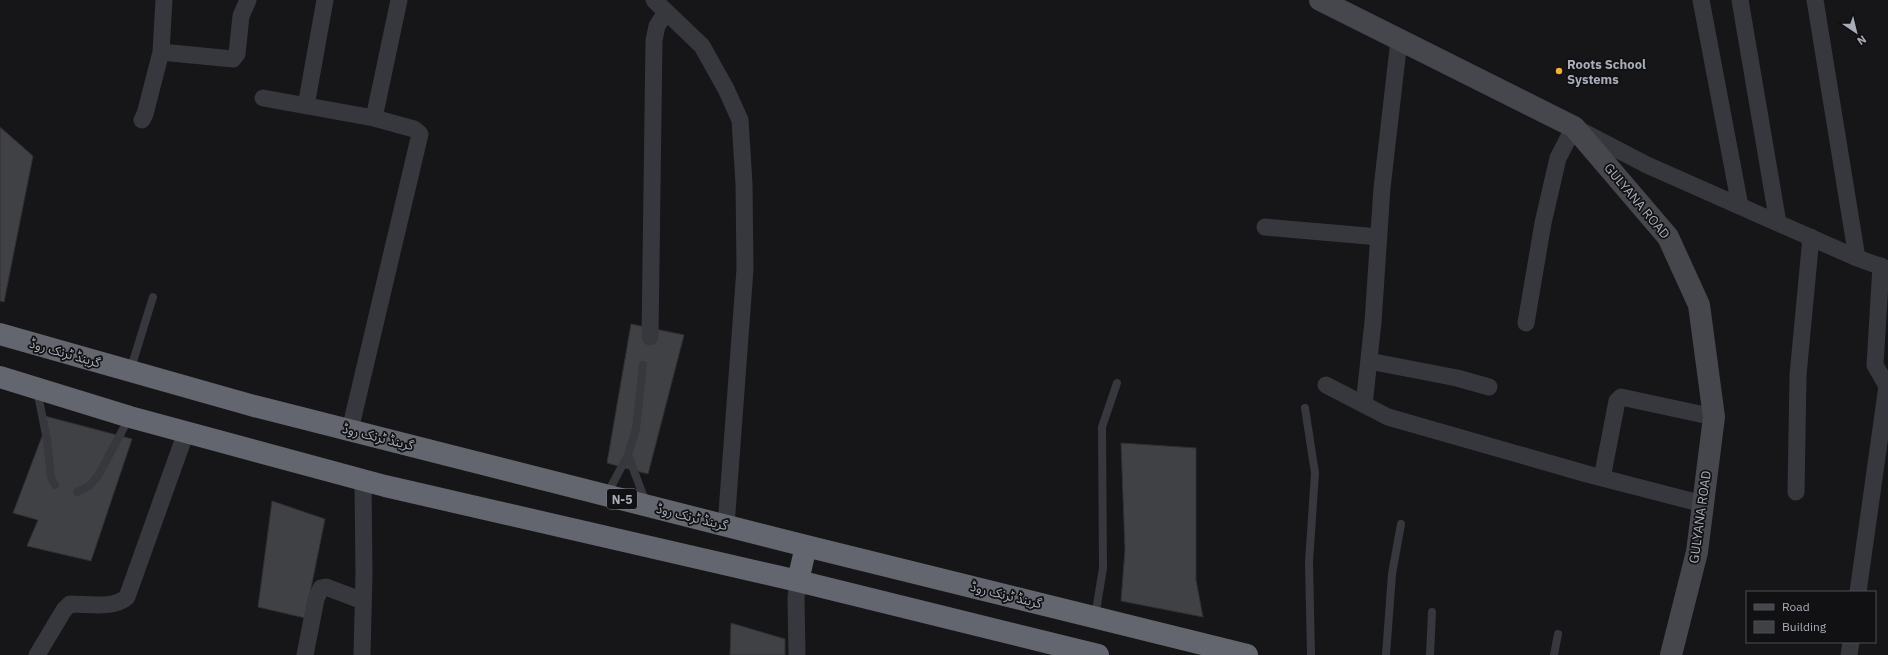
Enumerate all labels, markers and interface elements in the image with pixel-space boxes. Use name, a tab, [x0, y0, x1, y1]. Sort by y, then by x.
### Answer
north arrow	[1836, 12, 1876, 52]
text: N	[1854, 32, 1869, 48]
place label: Roots School Systems	[1567, 56, 1646, 88]
marker: Roots School Systems	[1554, 66, 1564, 76]
street label: GULYANA ROAD	[1600, 160, 1674, 242]
street label: گرینڈ ٹرنک روڈ	[28, 335, 103, 371]
street label: گرینڈ ٹرنک روڈ	[340, 420, 416, 454]
street label: GULYANA ROAD	[1685, 469, 1715, 565]
road number: N-5	[607, 489, 637, 509]
street label: گرینڈ ٹرنک روڈ	[654, 500, 730, 534]
street label: گرینڈ ٹرنک روڈ	[968, 578, 1044, 612]
legend	[1746, 591, 1876, 643]
text: Road	[1782, 599, 1810, 614]
text: Building	[1782, 619, 1827, 634]

